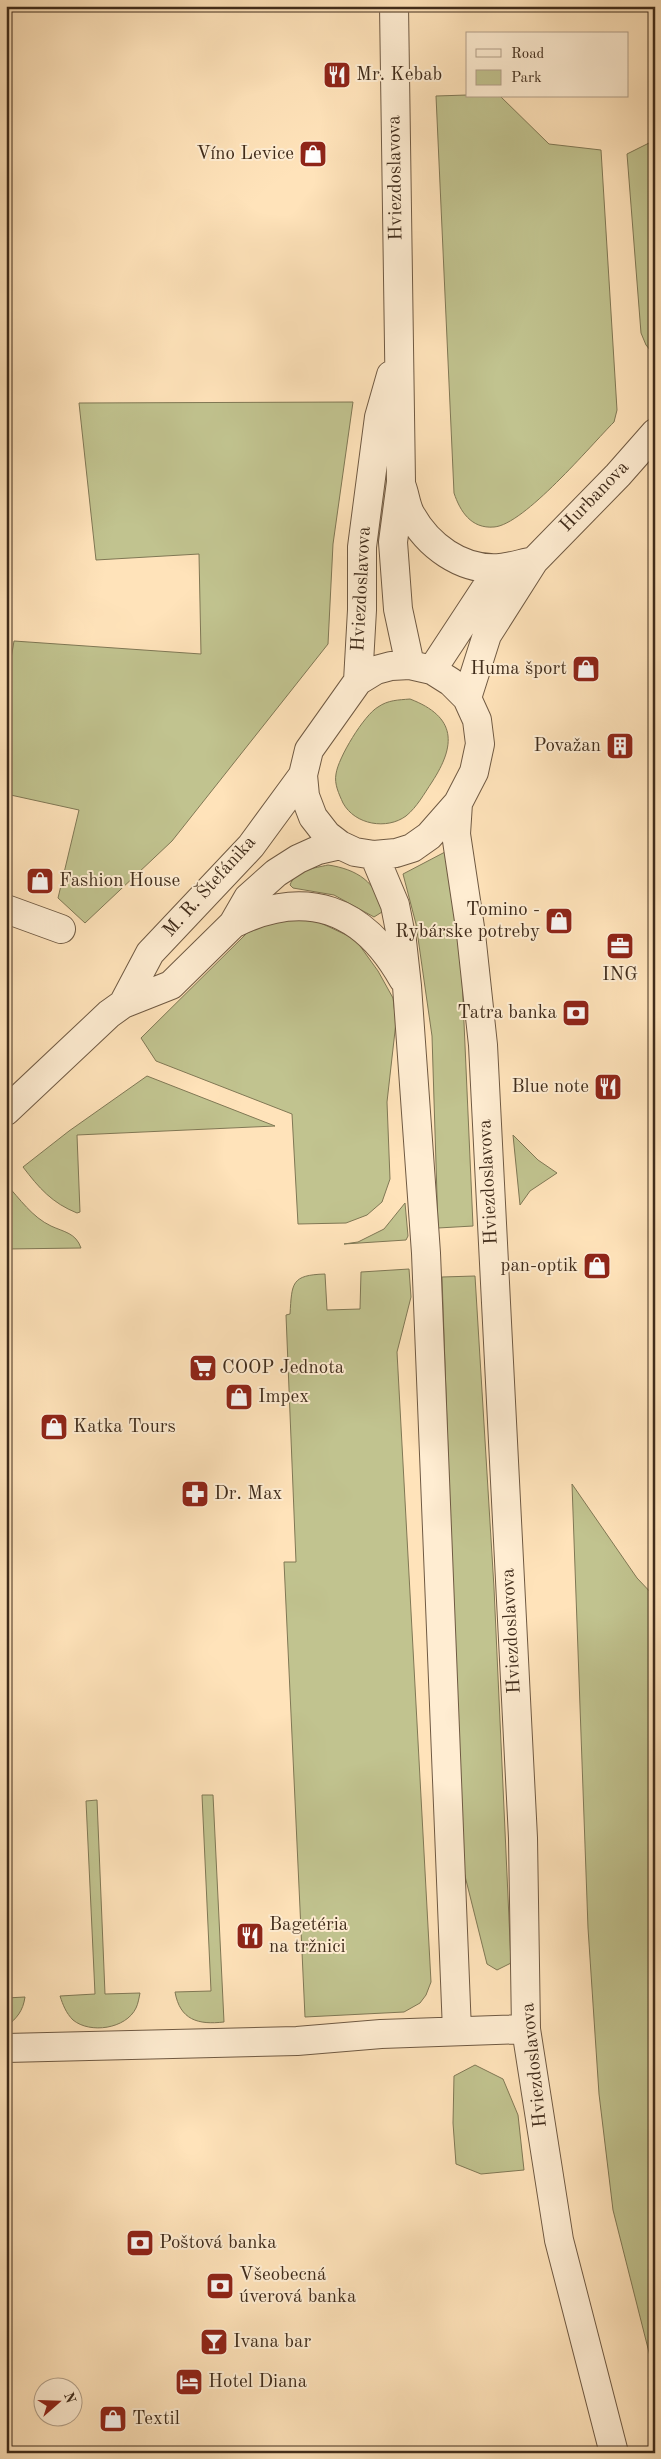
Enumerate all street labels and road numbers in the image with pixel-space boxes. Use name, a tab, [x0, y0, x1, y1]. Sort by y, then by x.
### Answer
street label: Hviezdoslavova	[385, 115, 407, 241]
street label: Hurbanova	[557, 458, 633, 536]
street label: Hviezdoslavova	[349, 525, 375, 652]
street label: M. R. Štefánika	[156, 829, 260, 941]
street label: Hviezdoslavova	[476, 1118, 502, 1245]
street label: Hviezdoslavova	[499, 1567, 525, 1694]
street label: Hviezdoslavova	[519, 2001, 551, 2128]

